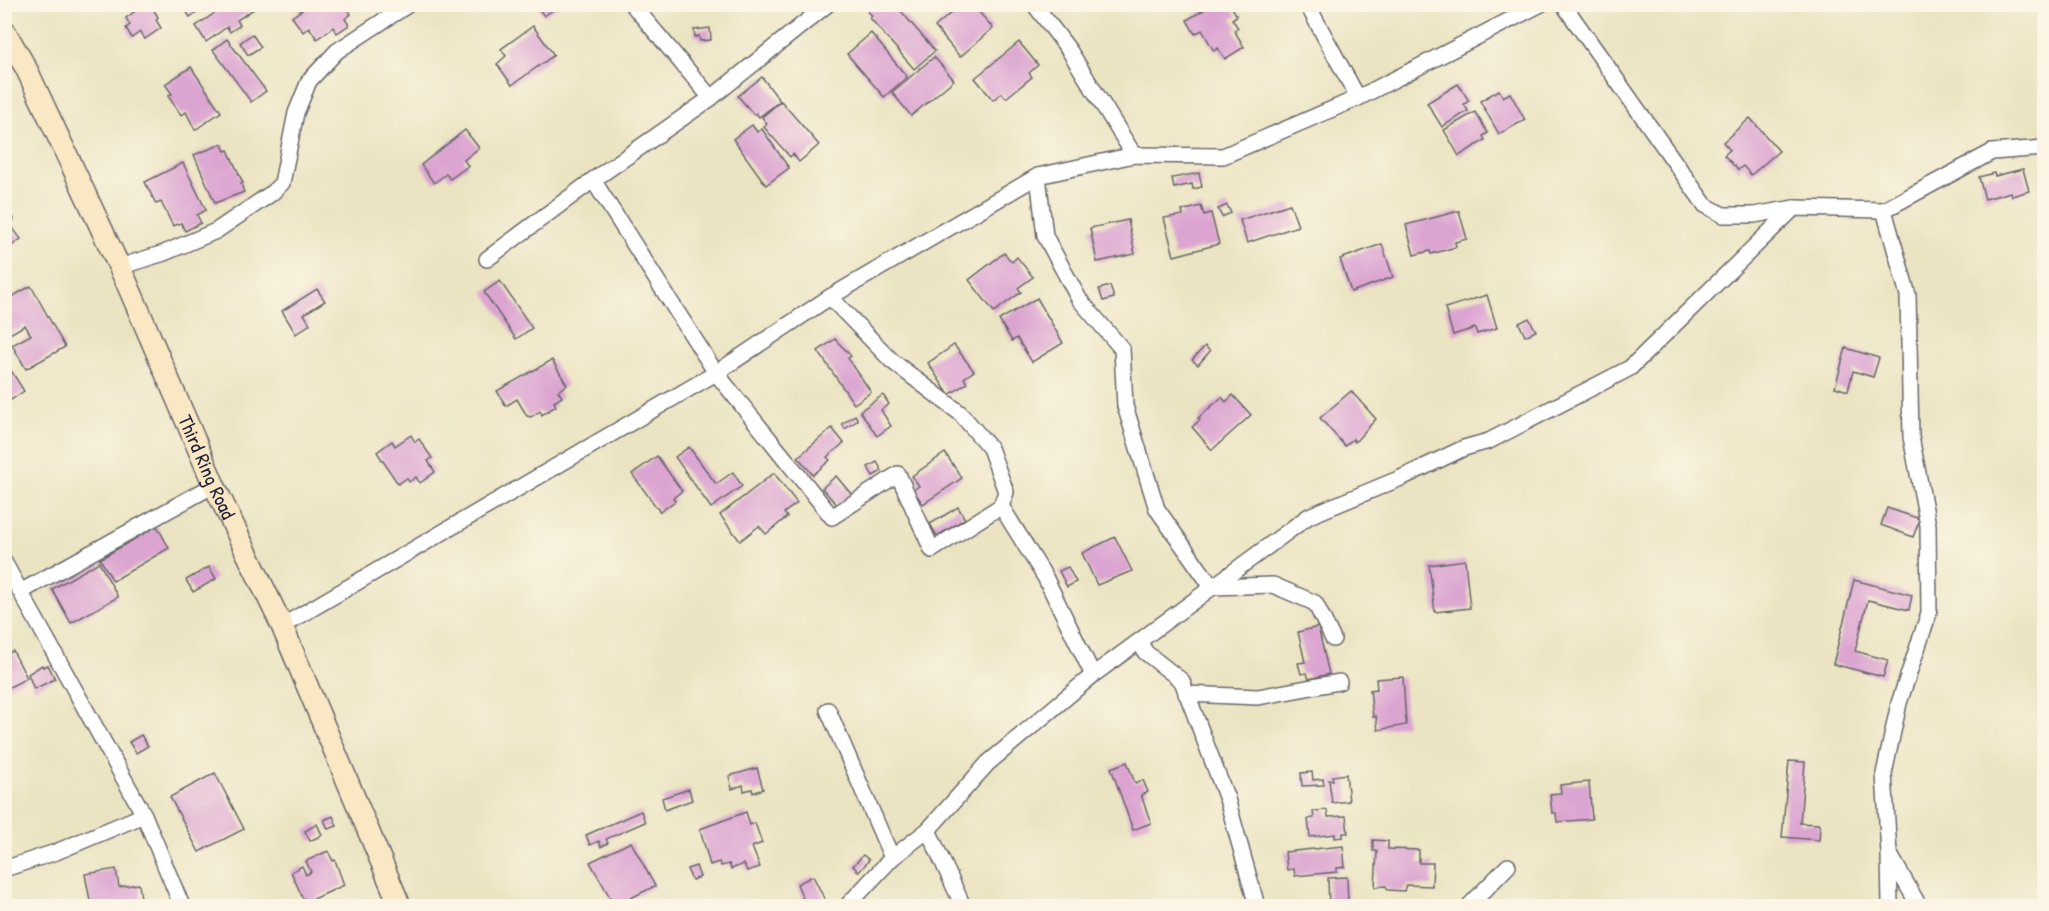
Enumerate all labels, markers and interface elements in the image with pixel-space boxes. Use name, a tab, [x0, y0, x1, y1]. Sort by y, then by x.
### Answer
street label: Third Ring Road	[172, 411, 242, 523]

